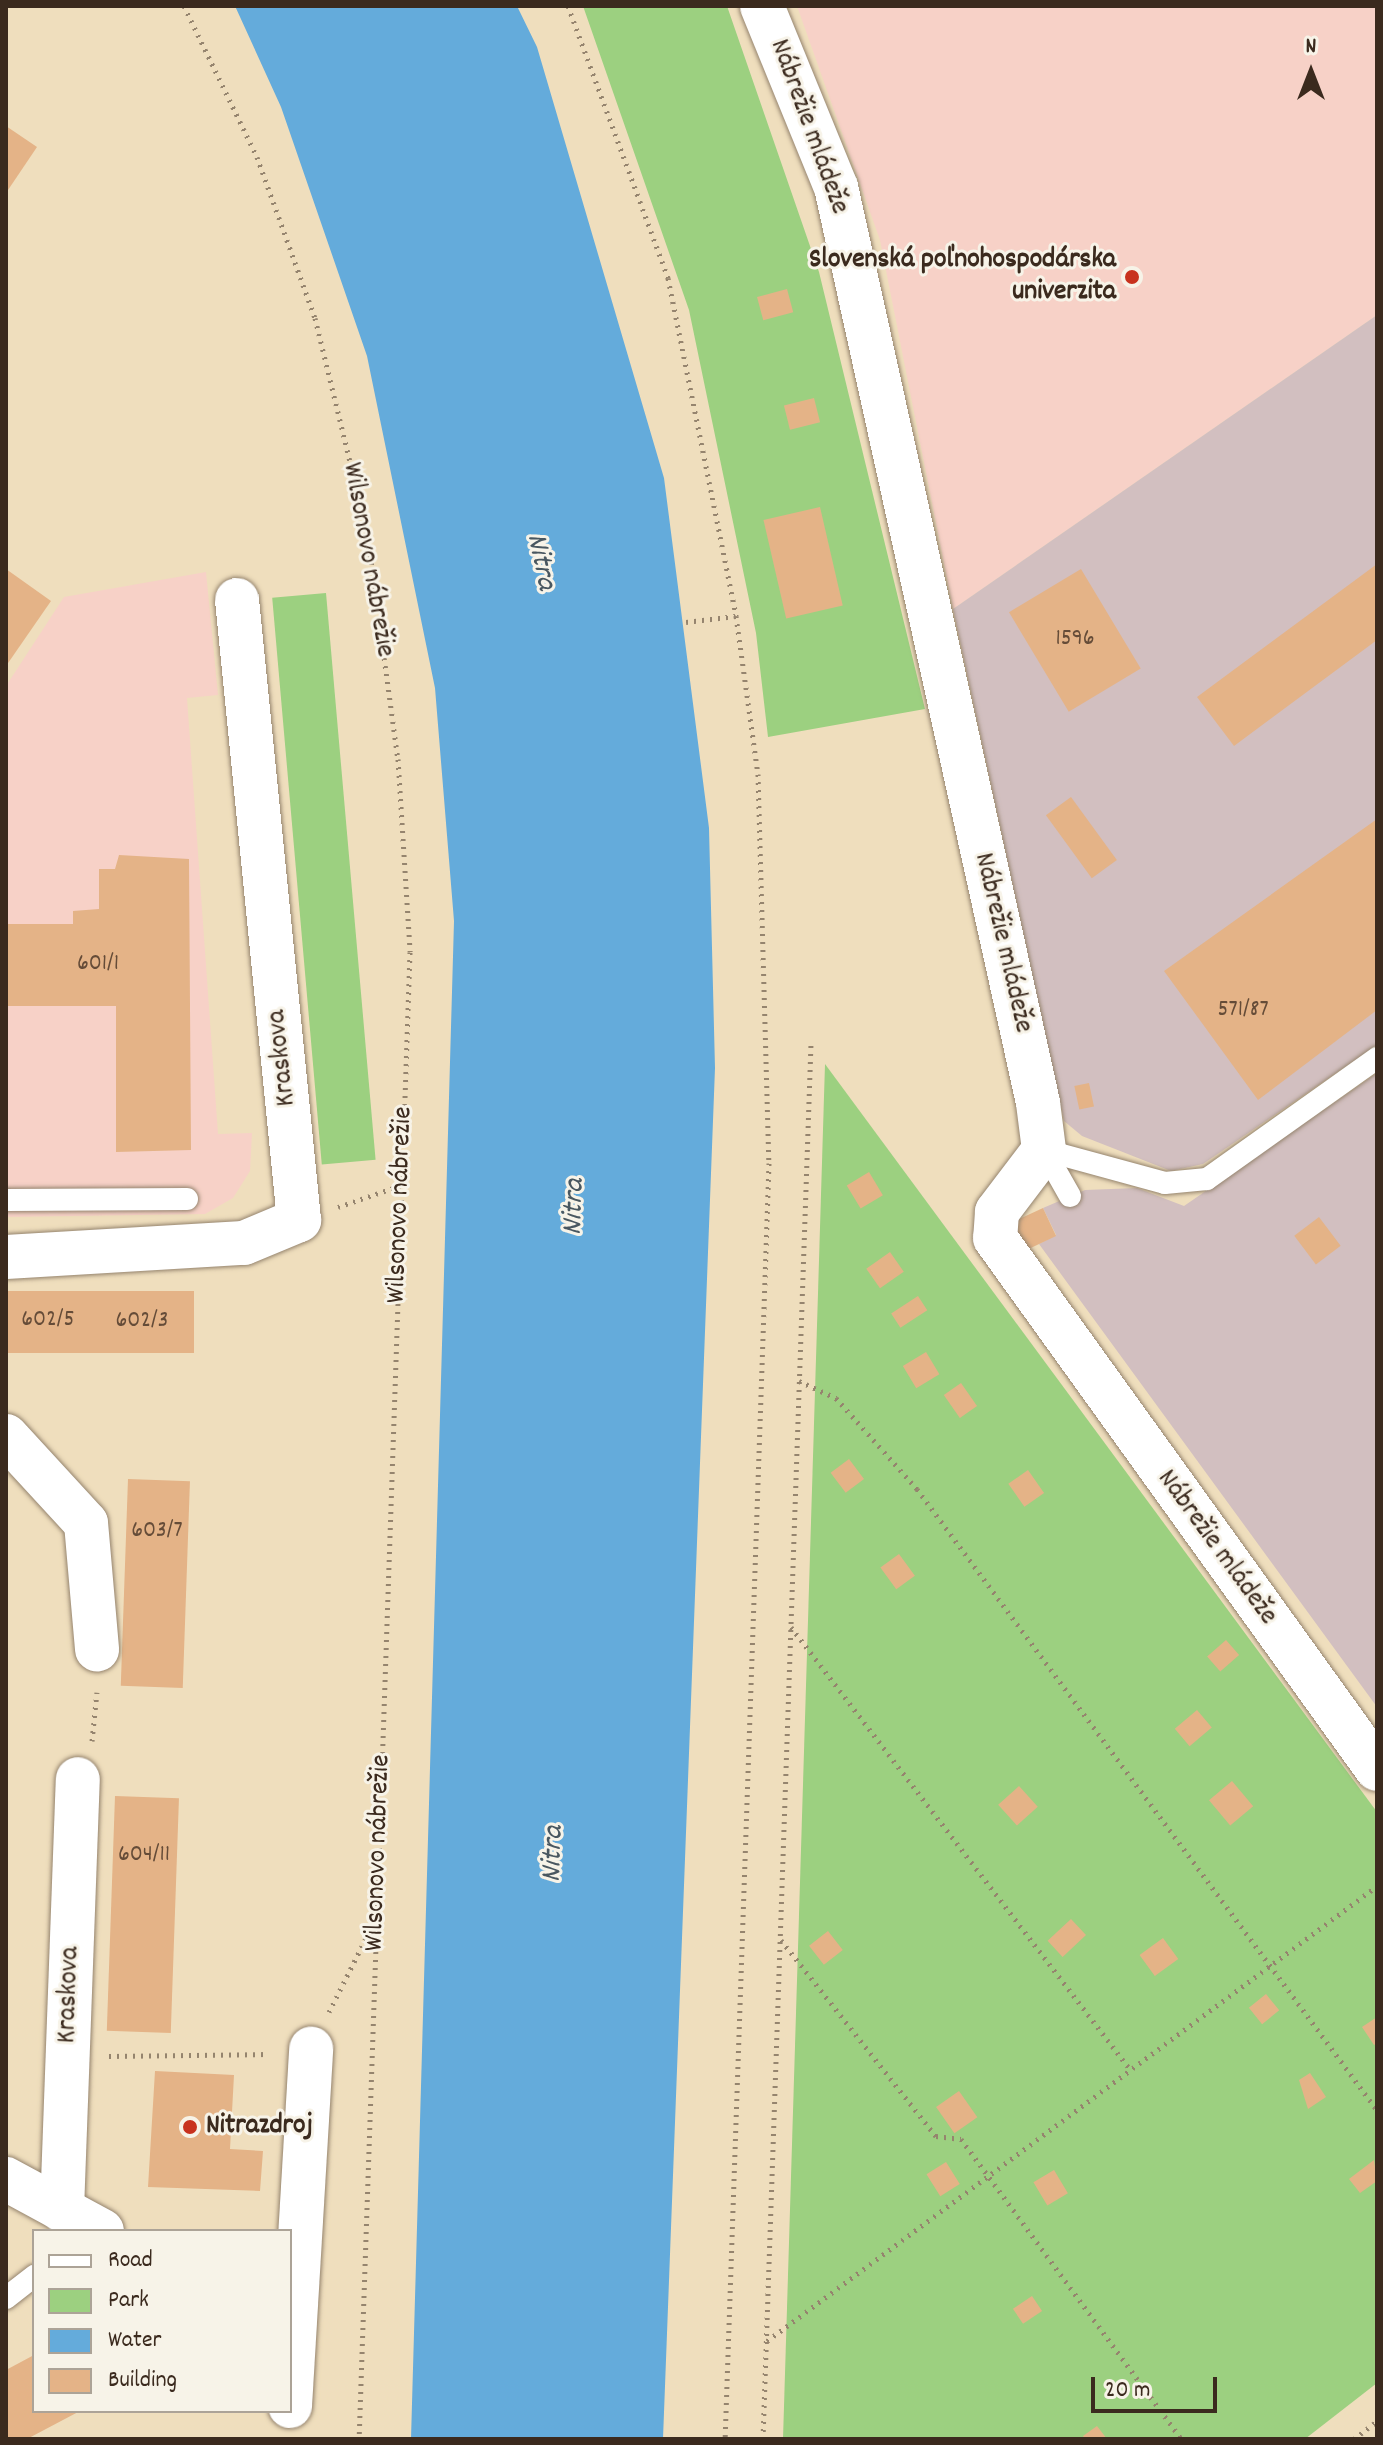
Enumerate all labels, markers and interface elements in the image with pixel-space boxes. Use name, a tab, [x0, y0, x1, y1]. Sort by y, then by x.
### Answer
north arrow	[1271, 32, 1351, 112]
text: N	[1306, 32, 1316, 63]
street label: Nábrežie mládeže	[761, 35, 855, 219]
place label: Slovenská poľnohospodárska univerzita	[809, 244, 1116, 310]
marker: Slovenská poľnohospodárska univerzita	[1123, 268, 1141, 286]
street label: Wilsonovo nábrežie	[333, 460, 401, 660]
water label: Nitra	[516, 531, 562, 593]
house number: 1596	[1055, 626, 1095, 654]
street label: Nábrežie mládeže	[965, 850, 1039, 1036]
house number: 601/1	[77, 951, 119, 979]
house number: 571/87	[1217, 997, 1269, 1025]
street label: Kraskova	[261, 1008, 305, 1108]
street label: Wilsonovo nábrežie	[381, 1106, 421, 1304]
water label: Nitra	[557, 1178, 595, 1236]
house number: 602/5	[21, 1307, 75, 1335]
house number: 602/3	[116, 1308, 168, 1336]
street label: Nábrežie mládeže	[1148, 1464, 1284, 1632]
house number: 603/7	[131, 1518, 183, 1546]
street label: Wilsonovo nábrežie	[359, 1754, 399, 1952]
water label: Nitra	[536, 1825, 574, 1883]
house number: 604/11	[118, 1842, 170, 1870]
street label: Kraskova	[52, 1946, 88, 2044]
place label: Nitrazdroj	[206, 2110, 313, 2144]
marker: Nitrazdroj	[181, 2118, 199, 2136]
legend	[32, 2229, 292, 2413]
text: Road	[108, 2244, 153, 2278]
text: Park	[108, 2284, 149, 2318]
text: Water	[108, 2324, 161, 2358]
scale bar	[1095, 2361, 1221, 2411]
text: Building	[108, 2364, 177, 2398]
text: 20 m	[1105, 2374, 1151, 2408]

